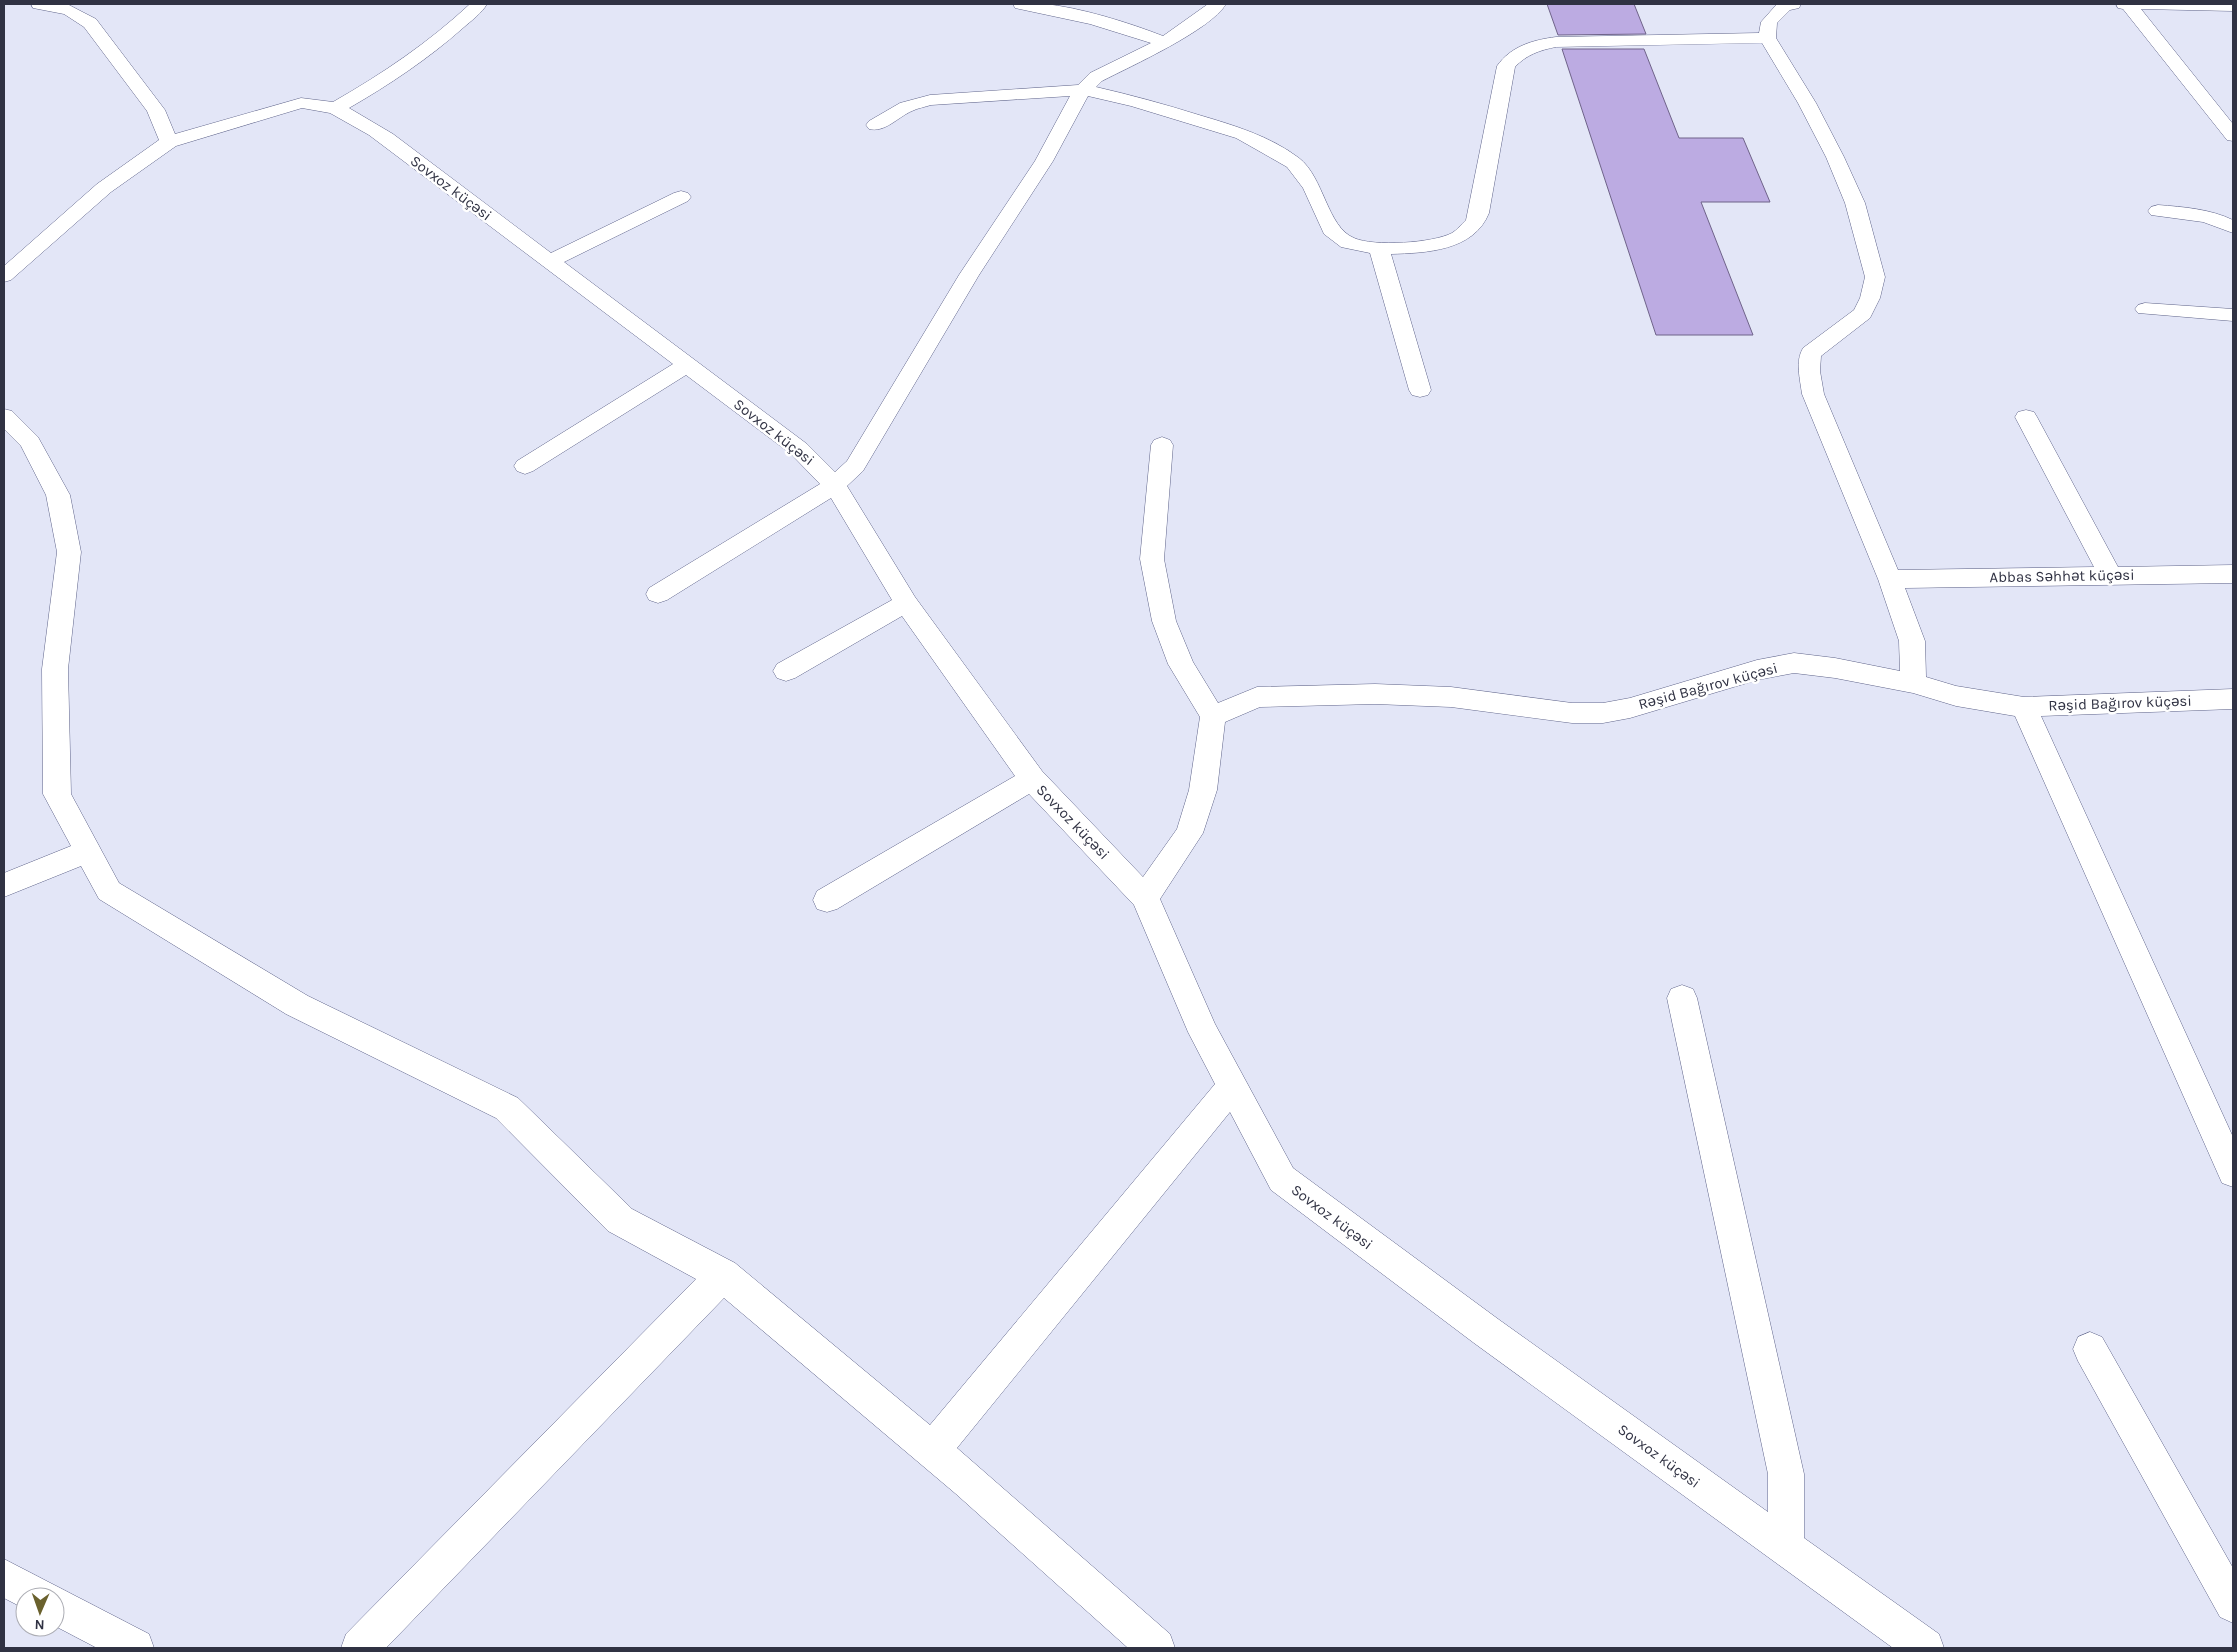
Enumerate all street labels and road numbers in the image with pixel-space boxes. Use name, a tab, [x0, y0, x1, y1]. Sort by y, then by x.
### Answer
street label: Sovxoz küçəsi	[407, 152, 495, 224]
street label: Sovxoz küçəsi	[730, 395, 818, 469]
street label: Abbas Səhhət küçəsi	[1989, 566, 2135, 586]
street label: Rəşid Bağırov küçəsi	[1636, 659, 1780, 713]
street label: Rəşid Bağırov küçəsi	[2048, 692, 2192, 714]
street label: Sovxoz küçəsi	[1033, 781, 1113, 863]
street label: Sovxoz küçəsi	[1288, 1181, 1376, 1253]
street label: Sovxoz küçəsi	[1614, 1420, 1704, 1492]

